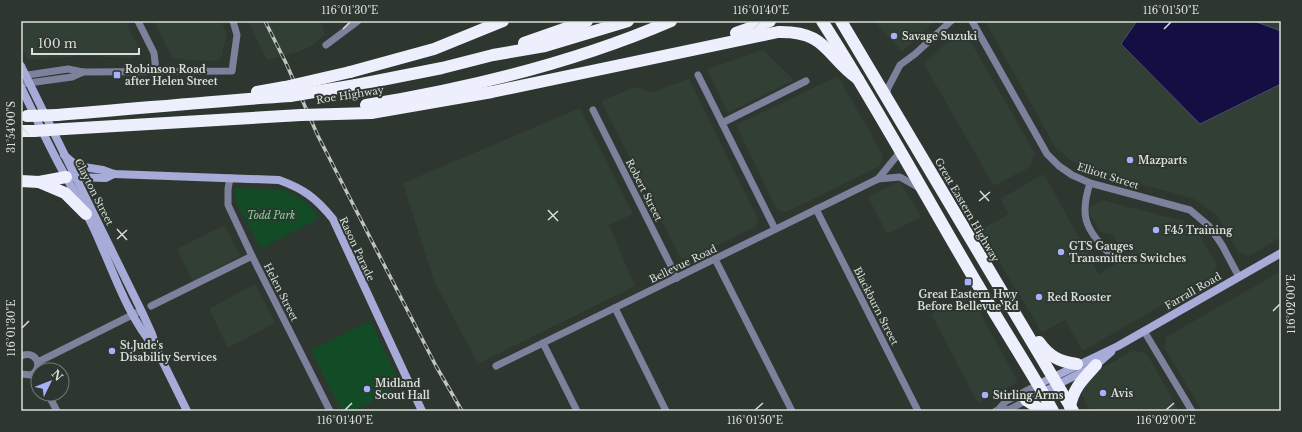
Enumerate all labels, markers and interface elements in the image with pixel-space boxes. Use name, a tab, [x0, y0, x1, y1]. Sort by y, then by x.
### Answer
text: 116°01'30"E	[322, 4, 378, 17]
text: 116°01'40"E	[733, 4, 789, 17]
text: 116°01'50"E	[1143, 4, 1199, 17]
scale bar	[32, 30, 139, 56]
place label: Savage Suzuki	[902, 30, 978, 43]
marker: Savage Suzuki	[889, 31, 899, 41]
text: 100 m	[38, 36, 77, 51]
place label: Robinson Road after Helen Street	[125, 63, 218, 88]
marker: Robinson Road after Helen Street	[112, 70, 122, 80]
street label: Roe Highway	[315, 83, 385, 107]
text: 31°54'00"S	[5, 101, 18, 153]
place label: Mazparts	[1138, 154, 1187, 167]
marker: Mazparts	[1125, 155, 1135, 165]
street label: Clayton Street	[72, 156, 116, 228]
street label: Great Eastern Highway	[932, 156, 1002, 265]
street label: Robert Street	[623, 157, 665, 223]
street label: Elliott Street	[1075, 160, 1141, 192]
park label: Todd Park	[247, 209, 295, 222]
street label: Rason Parade	[336, 215, 378, 283]
place label: F45 Training	[1164, 224, 1233, 237]
marker: F45 Training	[1151, 225, 1161, 235]
place label: GTS Gauges Transmitters Switches	[1069, 240, 1186, 265]
street label: Bellevue Road	[647, 242, 719, 286]
marker: GTS Gauges Transmitters Switches	[1056, 247, 1066, 257]
street label: Helen Street	[261, 261, 301, 323]
street label: Blackburn Street	[851, 265, 901, 347]
street label: Farrall Road	[1162, 270, 1224, 312]
text: 116°02'00"E	[1285, 274, 1298, 334]
marker: Great Eastern Hwy Before Bellevue Rd	[963, 277, 973, 287]
place label: Great Eastern Hwy Before Bellevue Rd	[917, 288, 1019, 313]
place label: Red Rooster	[1047, 291, 1111, 304]
marker: Red Rooster	[1034, 292, 1044, 302]
text: 116°01'30"E	[5, 300, 18, 356]
place label: St.Jude's Disability Services	[120, 339, 217, 364]
marker: St.Jude's Disability Services	[107, 346, 117, 356]
north arrow	[30, 362, 70, 402]
text: N	[49, 367, 66, 384]
place label: Midland Scout Hall	[375, 377, 430, 402]
marker: Midland Scout Hall	[362, 384, 372, 394]
place label: Avis	[1110, 387, 1133, 400]
marker: Avis	[1098, 388, 1108, 398]
place label: Stirling Arms	[993, 389, 1064, 402]
marker: Stirling Arms	[980, 390, 990, 400]
text: 116°01'40"E	[317, 414, 373, 427]
text: 116°01'50"E	[727, 414, 783, 427]
text: 116°02'00"E	[1136, 414, 1196, 427]

